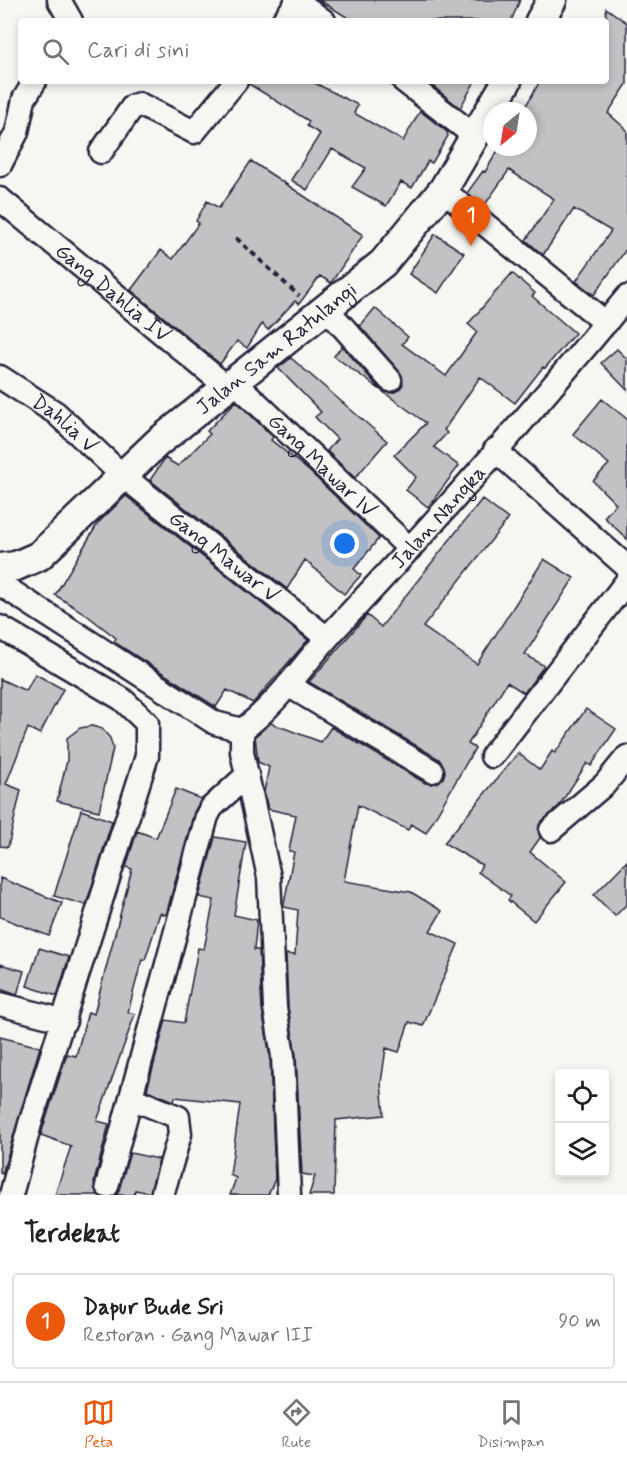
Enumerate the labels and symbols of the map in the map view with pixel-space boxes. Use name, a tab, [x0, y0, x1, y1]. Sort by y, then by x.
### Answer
north arrow	[483, 102, 537, 156]
pin: 1	[452, 196, 490, 246]
street label: Gang Dahlia IV	[49, 237, 177, 350]
street label: Jalan Sam Ratulangi	[191, 276, 363, 421]
street label: Dahlia V	[26, 388, 104, 460]
street label: Gang Mawar IV	[261, 407, 382, 525]
street label: Jalan Nangka	[385, 460, 493, 575]
street label: Gang Mawar V	[163, 505, 285, 610]
your location	[330, 529, 359, 558]

